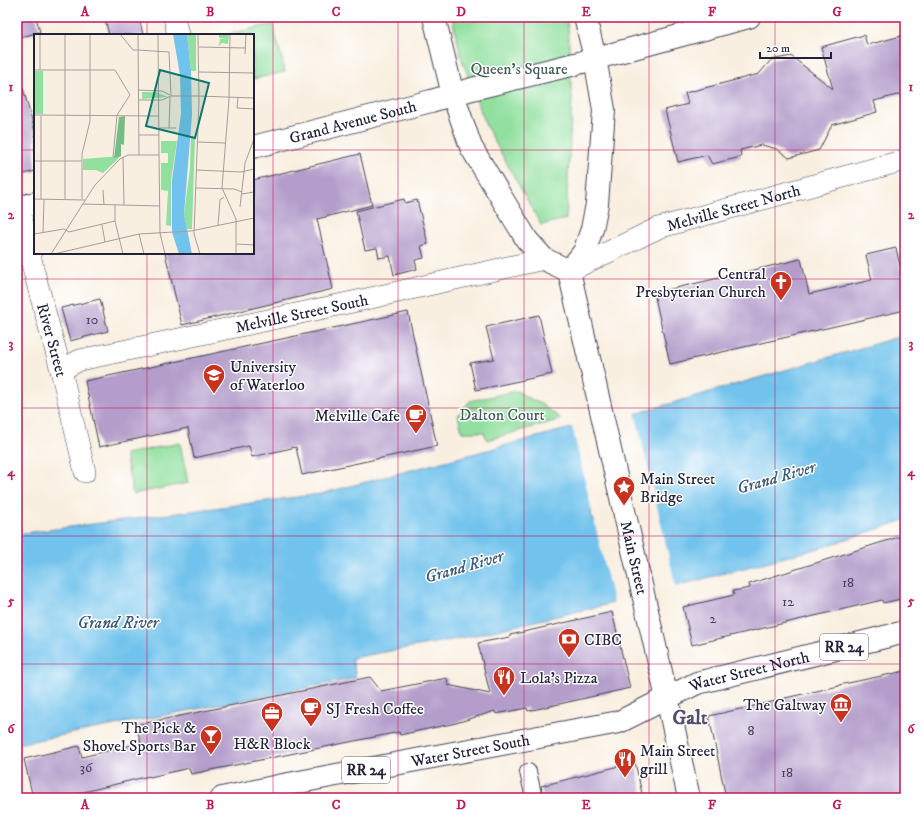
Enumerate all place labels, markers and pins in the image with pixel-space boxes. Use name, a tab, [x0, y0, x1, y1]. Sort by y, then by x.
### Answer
place label: Central Presbyterian Church	[635, 264, 767, 302]
church icon: Central Presbyterian Church	[768, 269, 794, 302]
place label: University of Waterloo	[230, 357, 305, 395]
school or university icon: University of Waterloo	[201, 362, 227, 395]
cafe icon: Melville Cafe	[403, 402, 429, 435]
place label: Melville Cafe	[314, 406, 400, 426]
place label: Main Street Bridge	[640, 469, 715, 507]
place icon: Main Street Bridge	[611, 474, 637, 507]
bank icon: CIBC	[556, 626, 582, 659]
place label: CIBC	[584, 630, 622, 650]
restaurant icon: Lola's Pizza	[491, 664, 517, 697]
place label: Lola's Pizza	[520, 668, 598, 688]
museum icon: The Galtway	[828, 691, 854, 724]
cafe icon: SJ Fresh Coffee	[298, 695, 324, 728]
place label: The Galtway	[743, 695, 826, 715]
place label: SJ Fresh Coffee	[326, 699, 424, 719]
office icon: H&R Block	[259, 700, 285, 733]
place label: The Pick & Shovel Sports Bar	[83, 718, 196, 756]
bar icon: The Pick & Shovel Sports Bar	[198, 723, 224, 756]
place label: H&R Block	[233, 734, 311, 754]
place label: Main Street grill	[640, 741, 715, 779]
restaurant icon: Main Street grill	[612, 746, 638, 779]

